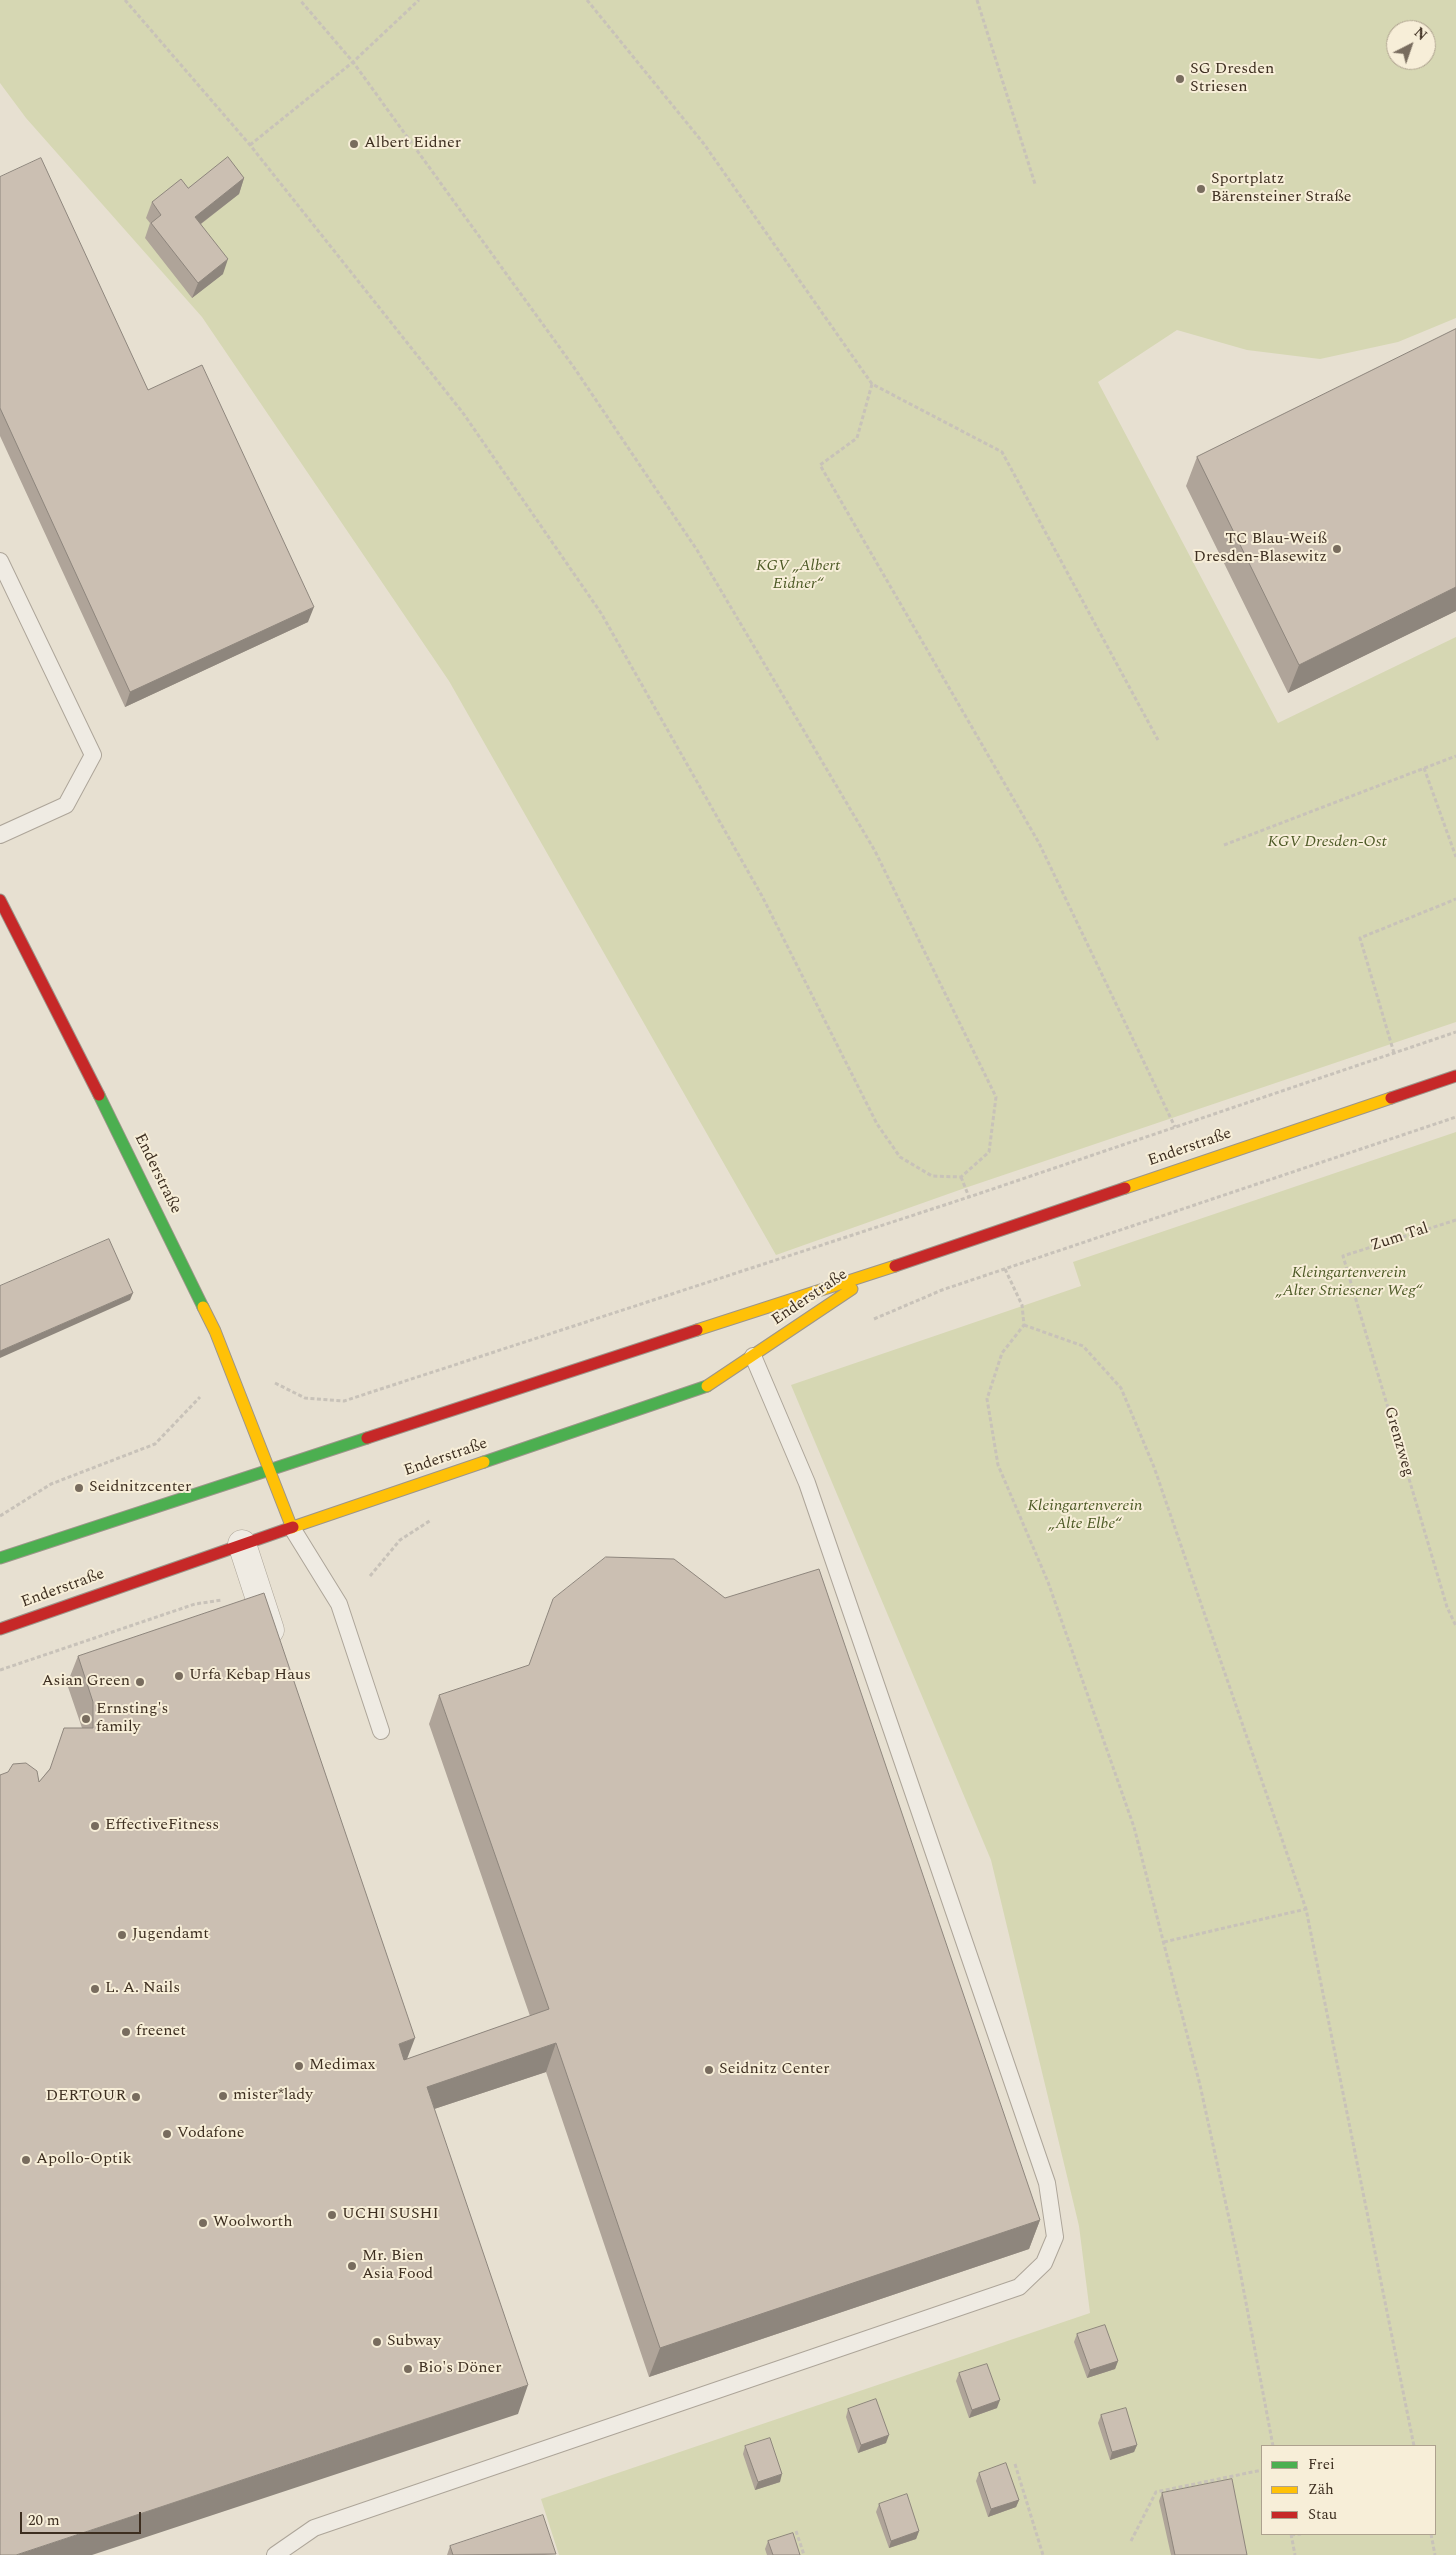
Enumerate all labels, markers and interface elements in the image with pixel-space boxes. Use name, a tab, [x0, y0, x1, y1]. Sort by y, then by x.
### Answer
north arrow	[1386, 20, 1436, 70]
text: N	[1409, 22, 1432, 46]
place label: SG Dresden Striesen	[1190, 60, 1274, 98]
marker: SG Dresden Striesen	[1174, 73, 1186, 85]
place label: Albert Eidner	[364, 134, 461, 154]
marker: Albert Eidner	[348, 138, 360, 150]
place label: Sportplatz Bärensteiner Straße	[1211, 170, 1352, 208]
marker: Sportplatz Bärensteiner Straße	[1195, 183, 1207, 195]
place label: TC Blau-Weiß Dresden-Blasewitz	[1194, 530, 1327, 568]
marker: TC Blau-Weiß Dresden-Blasewitz	[1331, 543, 1343, 555]
park label: KGV „Albert Eidner“	[756, 557, 840, 595]
park label: KGV Dresden-Ost	[1268, 833, 1386, 853]
street label: Enderstraße	[1146, 1125, 1234, 1171]
street label: Enderstraße	[129, 1131, 185, 1217]
street label: Zum Tal	[1369, 1220, 1431, 1256]
park label: Kleingartenverein „Alter Striesener Weg“	[1276, 1264, 1422, 1302]
street label: Enderstraße	[769, 1266, 851, 1330]
street label: Grenzweg	[1379, 1405, 1417, 1479]
street label: Enderstraße	[402, 1435, 490, 1481]
place label: Seidnitzcenter	[89, 1478, 191, 1498]
marker: Seidnitzcenter	[73, 1482, 85, 1494]
park label: Kleingartenverein „Alte Elbe“	[1028, 1497, 1142, 1535]
street label: Enderstraße	[19, 1565, 107, 1613]
place label: Urfa Kebap Haus	[189, 1666, 311, 1686]
marker: Urfa Kebap Haus	[173, 1670, 185, 1682]
place label: Asian Green	[42, 1672, 130, 1692]
marker: Asian Green	[134, 1676, 146, 1688]
place label: Ernsting's family	[96, 1700, 168, 1738]
marker: Ernsting's family	[80, 1713, 92, 1725]
place label: EffectiveFitness	[105, 1816, 219, 1836]
marker: EffectiveFitness	[89, 1820, 101, 1832]
place label: Jugendamt	[132, 1925, 209, 1945]
marker: Jugendamt	[116, 1929, 128, 1941]
place label: L. A. Nails	[105, 1979, 180, 1999]
marker: L. A. Nails	[89, 1983, 101, 1995]
place label: freenet	[136, 2022, 186, 2042]
marker: freenet	[120, 2026, 132, 2038]
place label: Medimax	[309, 2056, 375, 2076]
marker: Medimax	[293, 2060, 305, 2072]
place label: Seidnitz Center	[719, 2060, 830, 2080]
marker: Seidnitz Center	[703, 2064, 715, 2076]
place label: mister*lady	[233, 2086, 313, 2106]
place label: DERTOUR	[46, 2087, 126, 2107]
marker: mister*lady	[217, 2090, 229, 2102]
marker: DERTOUR	[130, 2091, 142, 2103]
place label: Vodafone	[177, 2124, 245, 2144]
marker: Vodafone	[161, 2128, 173, 2140]
place label: Apollo-Optik	[36, 2150, 132, 2170]
marker: Apollo-Optik	[20, 2154, 32, 2166]
place label: UCHI SUSHI	[342, 2205, 439, 2225]
marker: UCHI SUSHI	[326, 2209, 338, 2221]
place label: Woolworth	[213, 2213, 292, 2233]
marker: Woolworth	[197, 2217, 209, 2229]
place label: Mr. Bien Asia Food	[362, 2247, 433, 2285]
marker: Mr. Bien Asia Food	[346, 2260, 358, 2272]
place label: Subway	[387, 2332, 441, 2352]
marker: Subway	[371, 2336, 383, 2348]
place label: Bio's Döner	[418, 2359, 502, 2379]
marker: Bio's Döner	[402, 2363, 414, 2375]
legend	[1261, 2445, 1436, 2535]
text: Frei	[1308, 2453, 1335, 2476]
text: Zäh	[1308, 2478, 1334, 2501]
scale bar	[22, 2502, 144, 2534]
text: Stau	[1308, 2503, 1337, 2526]
text: 20 m	[28, 2509, 60, 2532]

